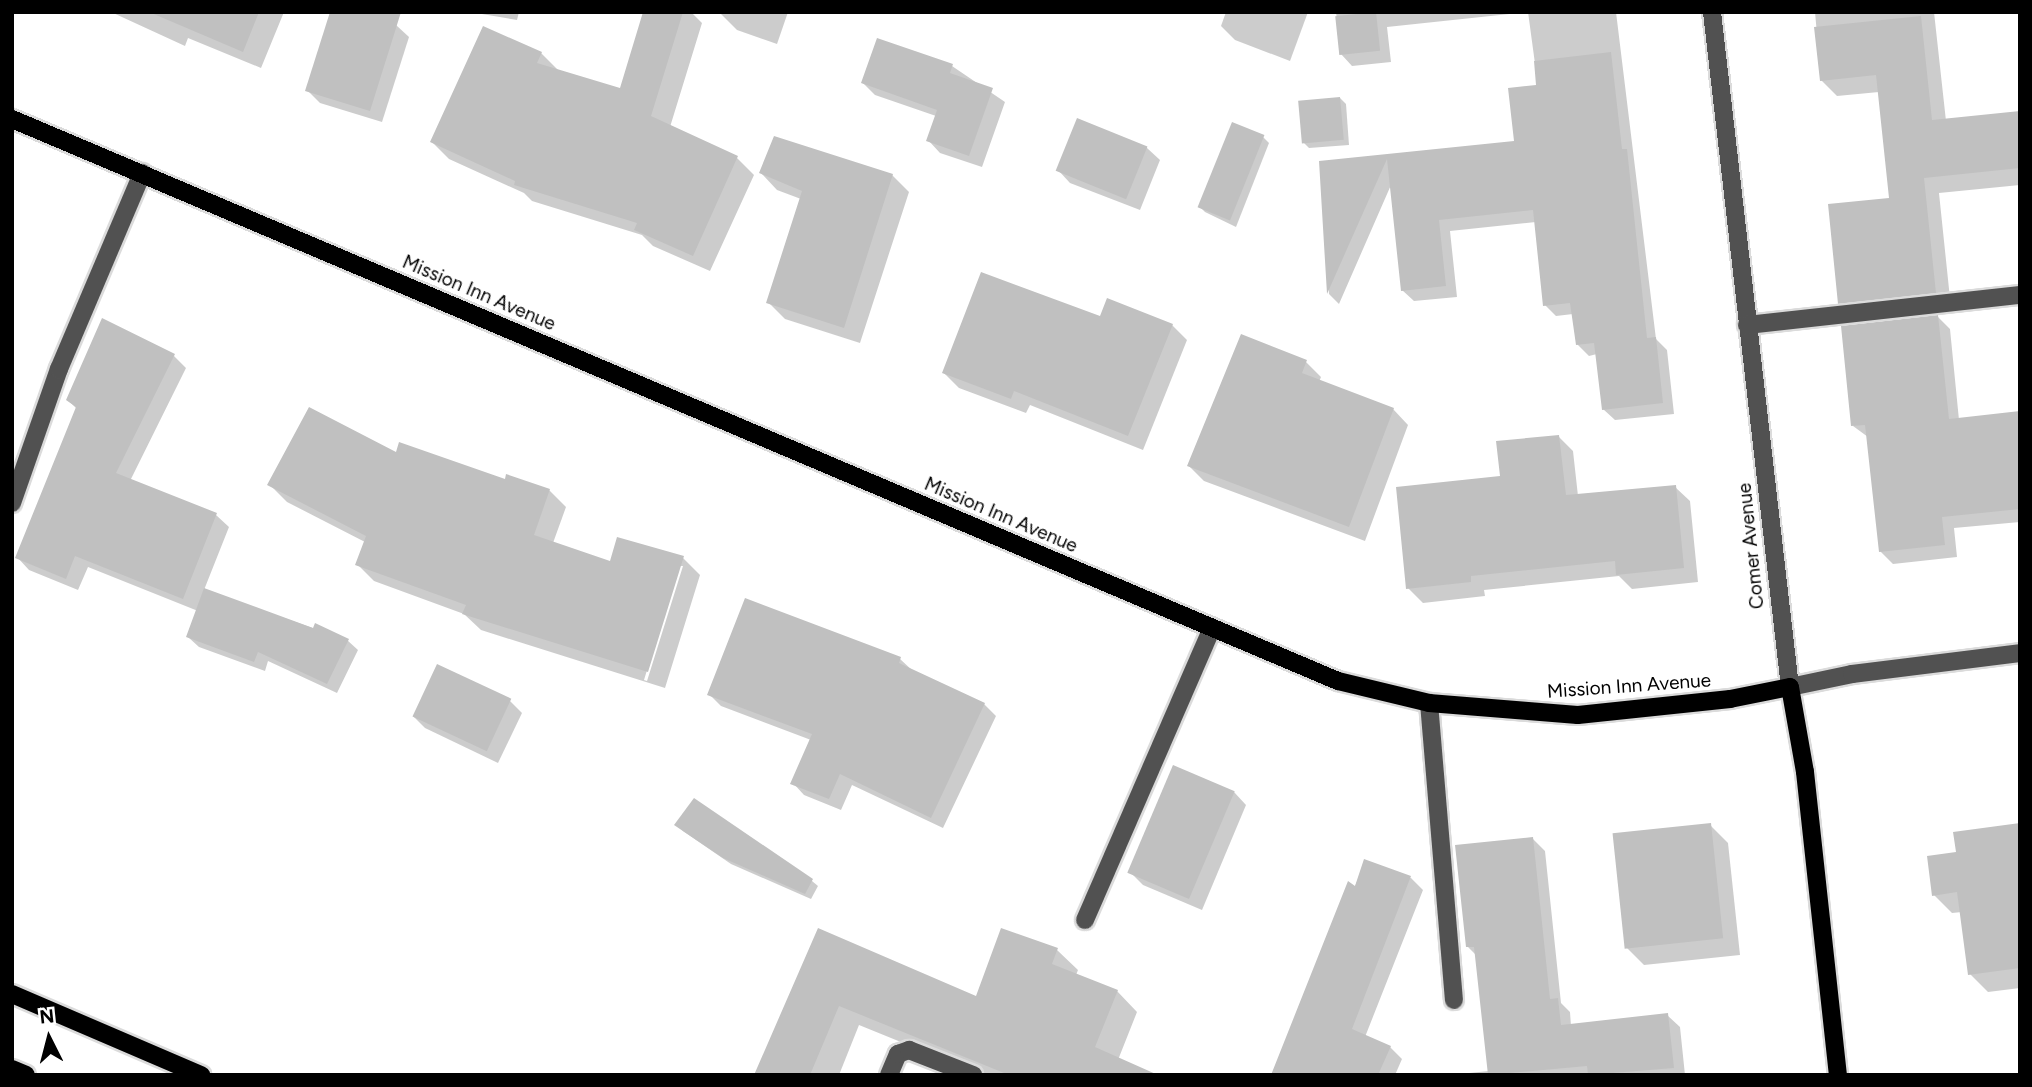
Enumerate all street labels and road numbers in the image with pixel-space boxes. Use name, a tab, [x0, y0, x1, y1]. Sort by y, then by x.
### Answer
street label: Mission Inn Avenue	[399, 250, 559, 336]
street label: Mission Inn Avenue	[921, 472, 1081, 558]
street label: Comer Avenue	[1733, 482, 1769, 610]
street label: Mission Inn Avenue	[1546, 669, 1712, 703]

